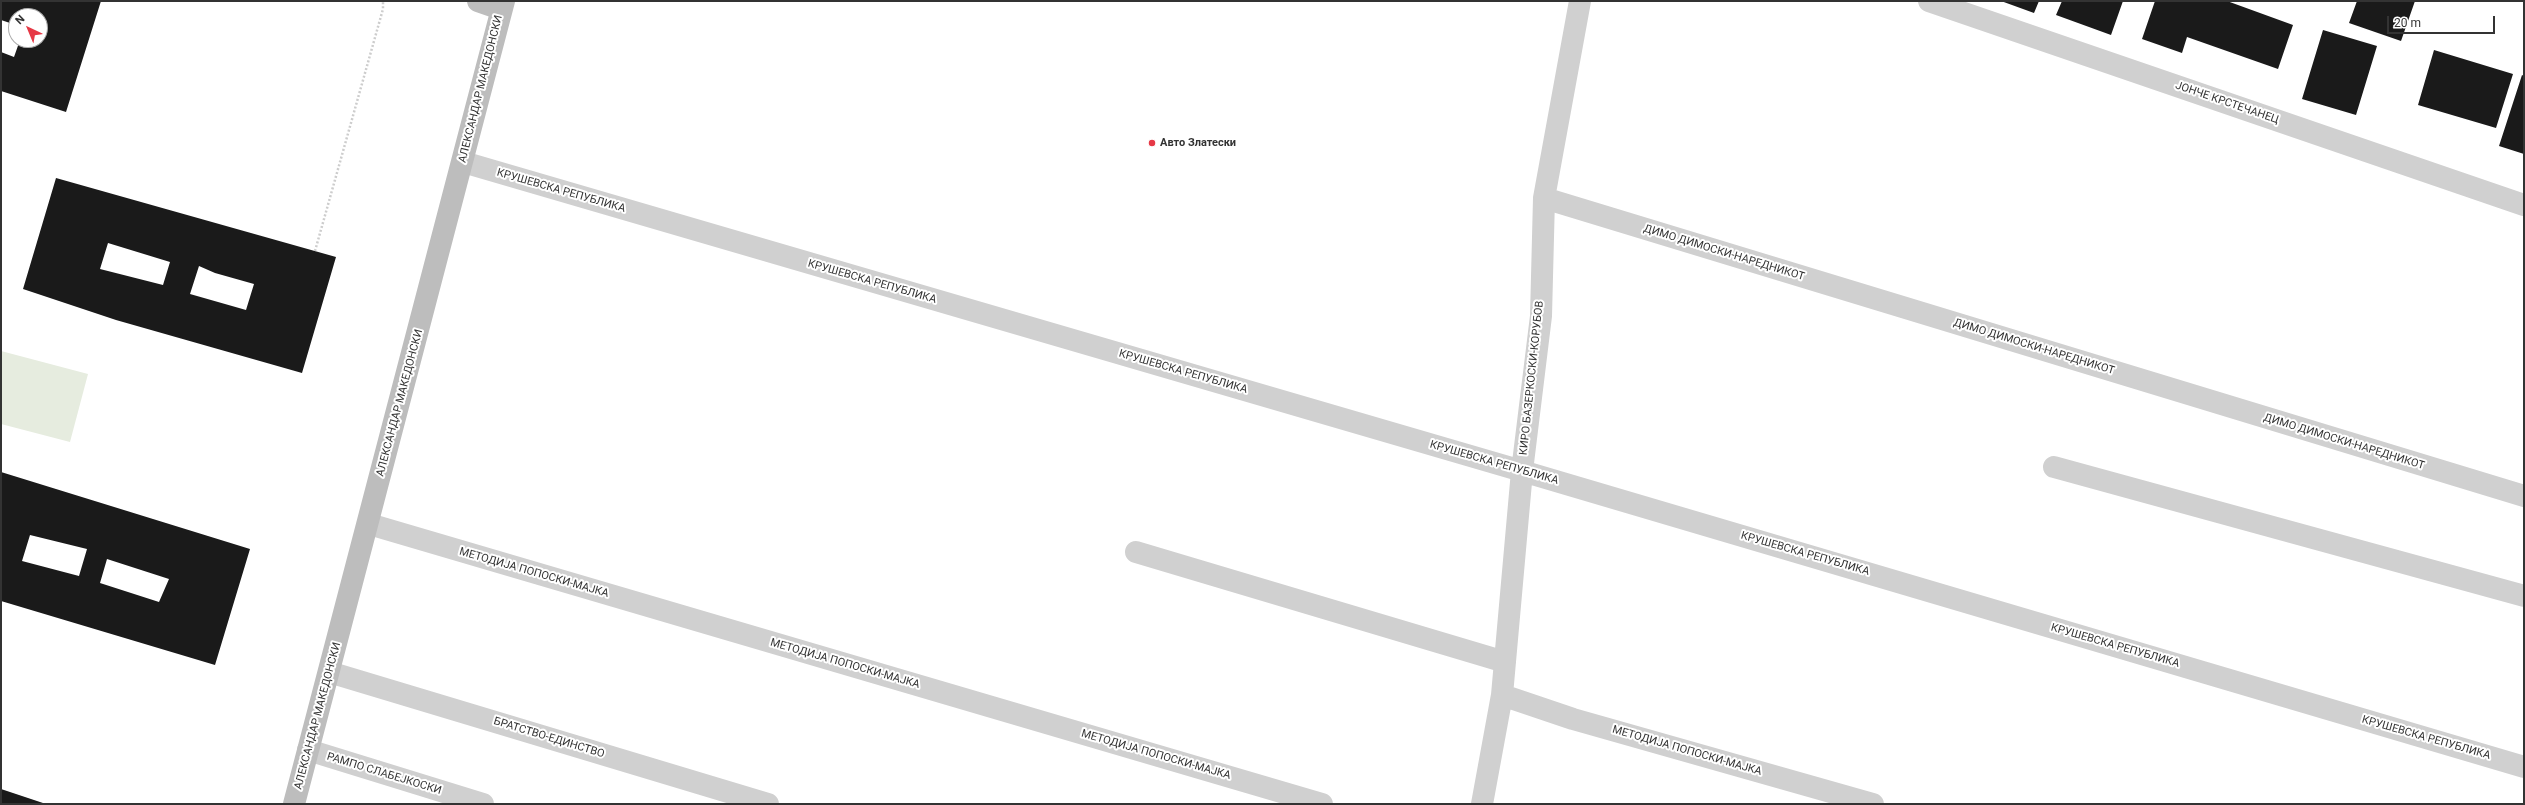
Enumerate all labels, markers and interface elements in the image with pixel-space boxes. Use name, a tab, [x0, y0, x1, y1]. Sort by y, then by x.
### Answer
north arrow	[8, 8, 48, 48]
scale bar	[2389, 8, 2497, 34]
text: N	[13, 12, 27, 27]
street label: АЛЕКСАНДАР МАКЕДОНСКИ	[456, 14, 506, 164]
text: 20 m	[2394, 16, 2421, 30]
street label: ЈОНЧЕ КРСТЕЧАНЕЦ	[2174, 79, 2280, 127]
place label: Авто Златески	[1160, 136, 1236, 150]
marker: Авто Златески	[1147, 138, 1157, 148]
street label: КРУШЕВСКА РЕПУБЛИКА	[495, 166, 627, 216]
street label: ДИМО ДИМОСКИ-НАРЕДНИКОТ	[1642, 222, 1806, 284]
street label: КРУШЕВСКА РЕПУБЛИКА	[806, 257, 938, 307]
street label: КИРО БАЗЕРКОСКИ-КОРУБОВ	[1517, 300, 1547, 456]
street label: ДИМО ДИМОСКИ-НАРЕДНИКОТ	[1952, 316, 2116, 378]
street label: АЛЕКСАНДАР МАКЕДОНСКИ	[374, 328, 426, 478]
street label: КРУШЕВСКА РЕПУБЛИКА	[1117, 347, 1249, 397]
street label: ДИМО ДИМОСКИ-НАРЕДНИКОТ	[2262, 411, 2426, 473]
street label: КРУШЕВСКА РЕПУБЛИКА	[1428, 438, 1560, 488]
street label: КРУШЕВСКА РЕПУБЛИКА	[1739, 529, 1871, 579]
street label: МЕТОДИЈА ПОПОСКИ-МАЈКА	[458, 545, 610, 601]
street label: КРУШЕВСКА РЕПУБЛИКА	[2049, 621, 2181, 671]
street label: МЕТОДИЈА ПОПОСКИ-МАЈКА	[769, 636, 921, 692]
street label: АЛЕКСАНДАР МАКЕДОНСКИ	[292, 641, 344, 791]
street label: КРУШЕВСКА РЕПУБЛИКА	[2360, 713, 2492, 763]
street label: БРАТСТВО-ЕДИНСТВО	[492, 715, 606, 761]
street label: МЕТОДИЈА ПОПОСКИ-МАЈКА	[1611, 723, 1763, 779]
street label: МЕТОДИЈА ПОПОСКИ-МАЈКА	[1080, 727, 1232, 783]
street label: РАМПО СЛАБЕЈКОСКИ	[325, 750, 443, 798]

